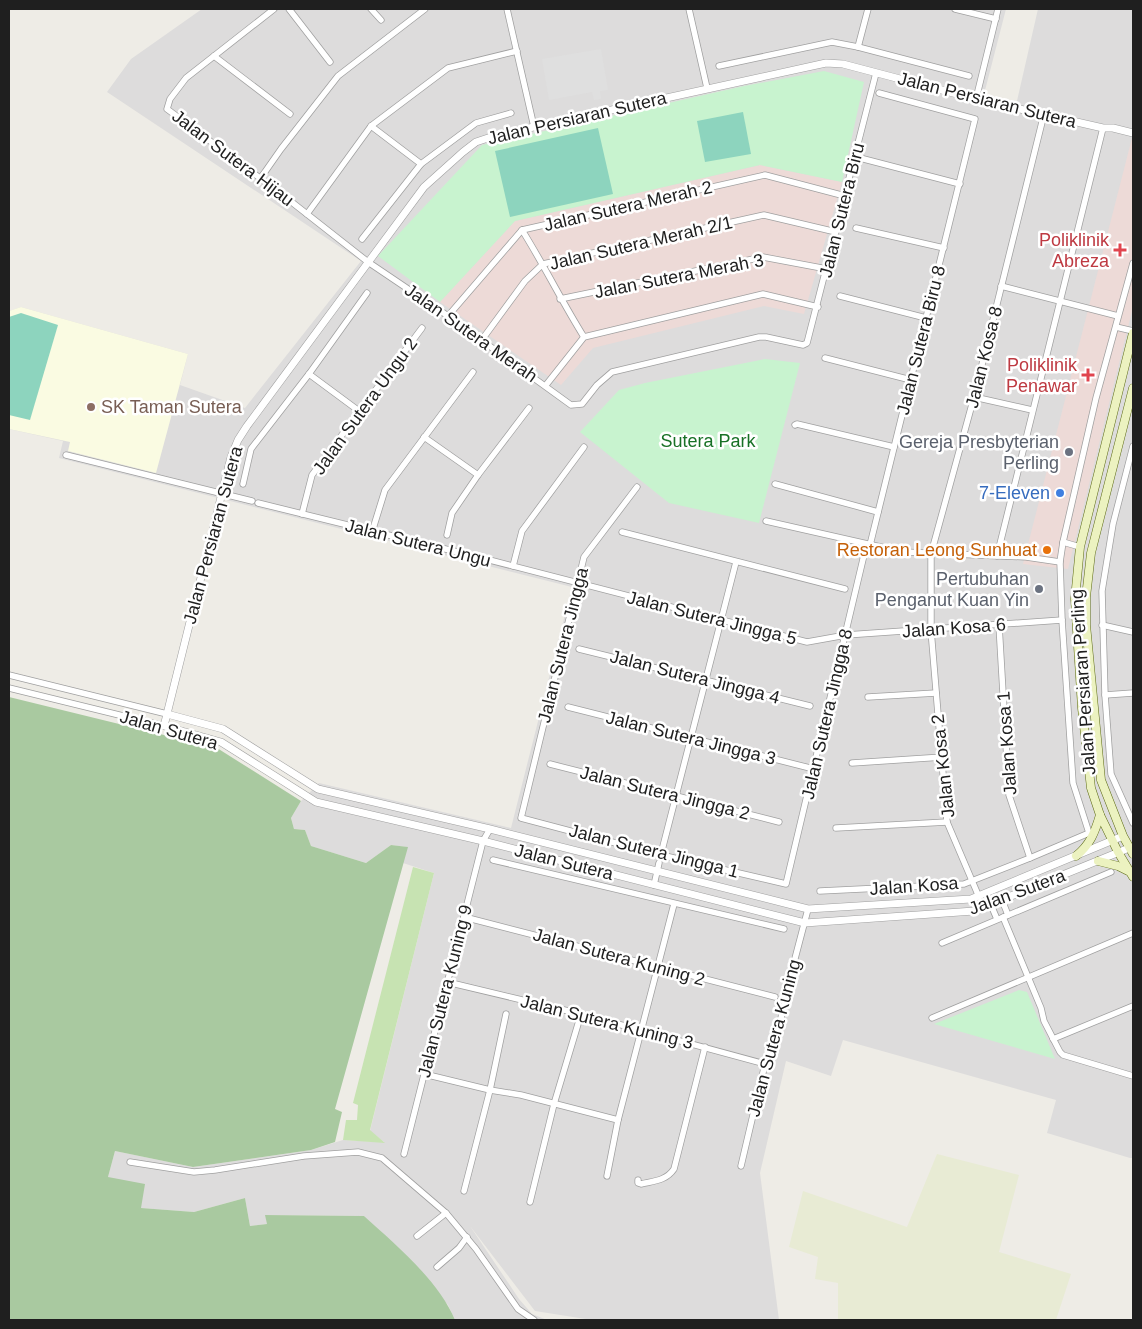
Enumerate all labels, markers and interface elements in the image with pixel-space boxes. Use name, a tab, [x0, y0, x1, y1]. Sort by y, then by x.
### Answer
street label: Jalan Persiaran Sutera	[896, 68, 1079, 132]
street label: Jalan Persiaran Sutera	[486, 87, 669, 148]
street label: Jalan Sutera Hijau	[168, 106, 298, 210]
street label: Jalan Sutera Biru	[816, 141, 868, 279]
street label: Jalan Sutera Merah 2	[542, 177, 714, 235]
street label: Jalan Sutera Merah 2/1	[548, 212, 734, 274]
place label: Poliklinik Abreza	[1039, 230, 1110, 271]
marker: Poliklinik Abreza	[1113, 243, 1127, 257]
street label: Jalan Sutera Merah 3	[593, 250, 765, 302]
street label: Jalan Sutera Biru 8	[893, 263, 949, 417]
street label: Jalan Sutera Merah	[401, 280, 541, 386]
street label: Jalan Kosa 8	[962, 304, 1006, 410]
street label: Jalan Sutera Ungu 2	[309, 334, 421, 478]
place label: Poliklinik Penawar	[1006, 355, 1078, 396]
marker: Poliklinik Penawar	[1081, 368, 1095, 382]
place label: SK Taman Sutera	[101, 397, 243, 417]
marker: SK Taman Sutera	[85, 401, 97, 413]
park label: Sutera Park	[660, 431, 757, 451]
place label: Gereja Presbyterian Perling	[899, 432, 1059, 473]
street label: Jalan Persiaran Sutera	[180, 443, 247, 626]
marker: Gereja Presbyterian Perling	[1063, 446, 1075, 458]
place label: 7-Eleven	[979, 483, 1050, 503]
marker: 7-Eleven	[1054, 487, 1066, 499]
street label: Jalan Sutera Ungu	[343, 515, 493, 571]
place label: Restoran Leong Sunhuat	[837, 540, 1037, 560]
marker: Restoran Leong Sunhuat	[1041, 544, 1053, 556]
street label: Jalan Sutera Jingga	[534, 564, 592, 725]
place label: Pertubuhan Penganut Kuan Yin	[875, 569, 1029, 610]
marker: Pertubuhan Penganut Kuan Yin	[1033, 583, 1045, 595]
street label: Jalan Sutera Jingga 5	[625, 587, 799, 649]
street label: Jalan Persiaran Perling	[1067, 588, 1099, 776]
street label: Jalan Kosa 6	[901, 614, 1007, 642]
street label: Jalan Sutera Jingga 8	[798, 627, 856, 801]
street label: Jalan Sutera Jingga 4	[608, 646, 782, 708]
street label: Jalan Kosa 1	[993, 690, 1021, 796]
street label: Jalan Sutera	[118, 706, 221, 754]
street label: Jalan Sutera Jingga 3	[604, 707, 778, 769]
street label: Jalan Kosa 2	[928, 713, 958, 819]
street label: Jalan Sutera Jingga 2	[578, 762, 752, 824]
street label: Jalan Sutera Jingga 1	[567, 820, 741, 882]
street label: Jalan Sutera	[513, 840, 616, 884]
street label: Jalan Sutera	[966, 865, 1069, 919]
street label: Jalan Kosa	[869, 873, 960, 899]
street label: Jalan Sutera Kuning 9	[414, 903, 476, 1079]
street label: Jalan Sutera Kuning 2	[531, 924, 707, 990]
street label: Jalan Sutera Kuning	[743, 957, 805, 1119]
street label: Jalan Sutera Kuning 3	[519, 991, 695, 1053]

